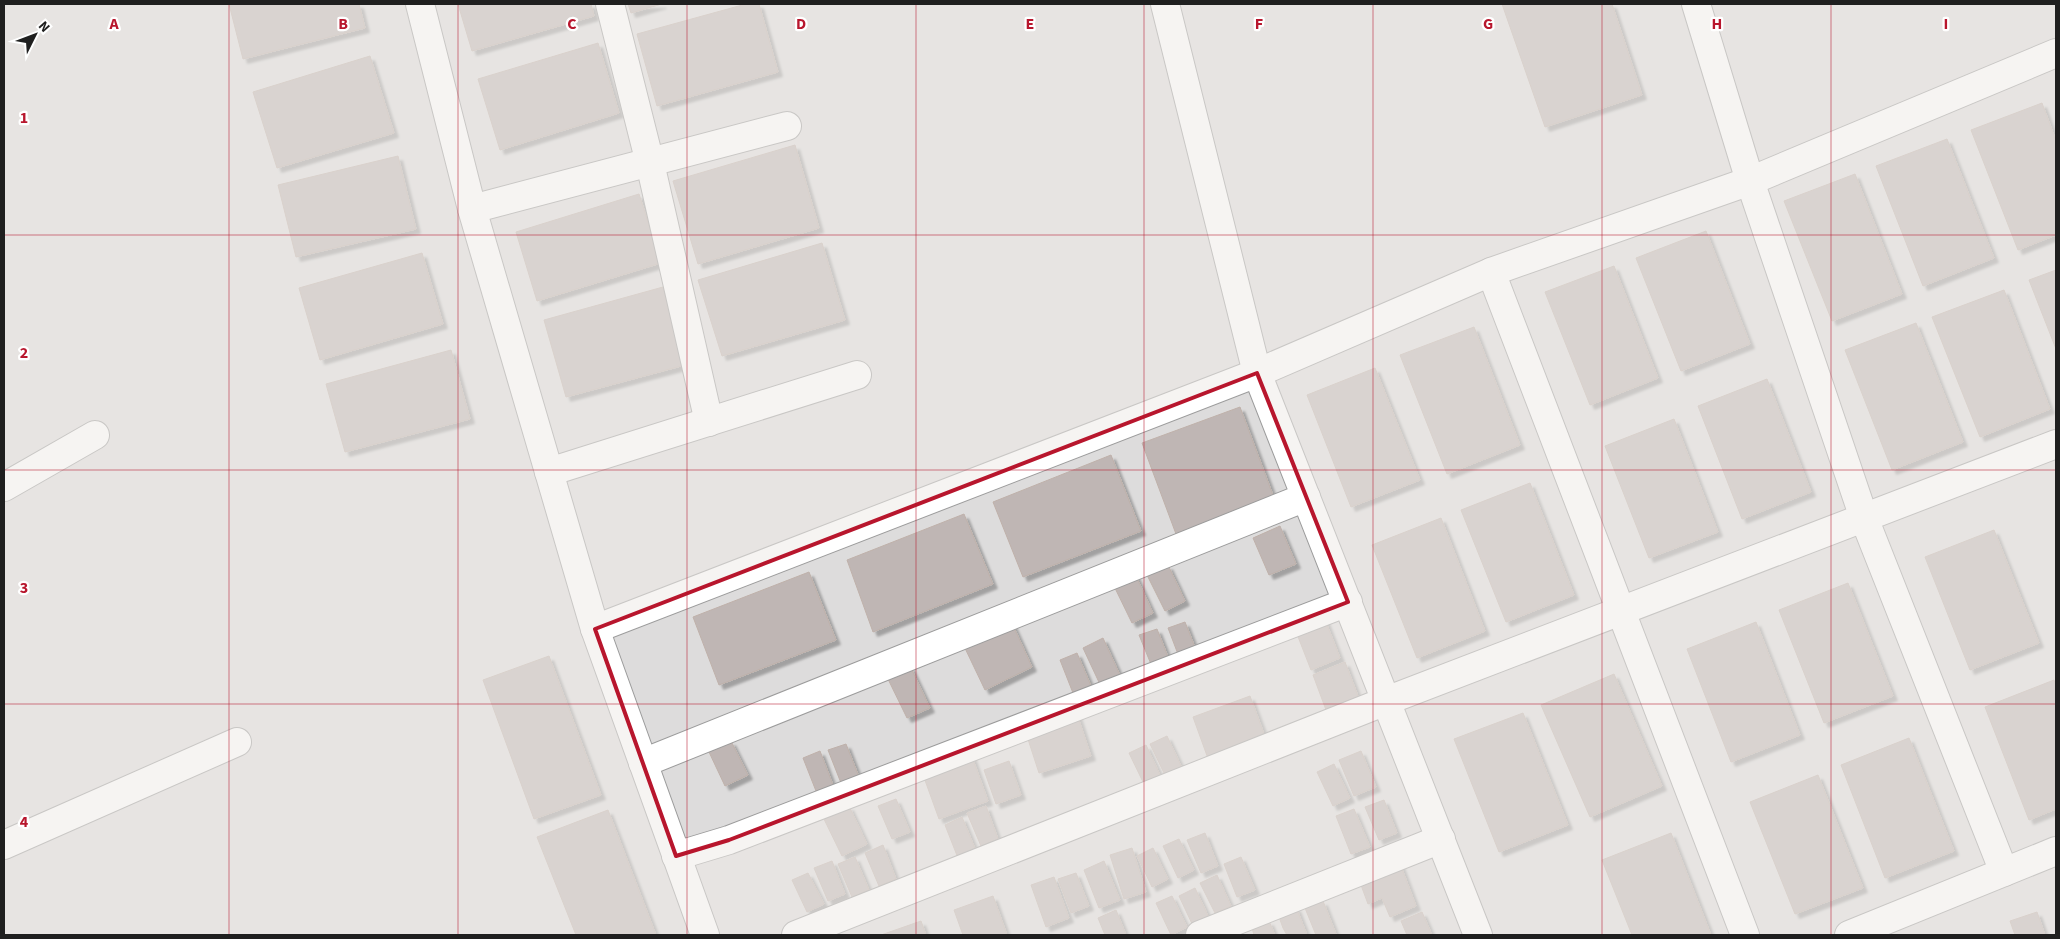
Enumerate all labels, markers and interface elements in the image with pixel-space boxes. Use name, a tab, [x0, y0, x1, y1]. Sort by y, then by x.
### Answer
north arrow	[10, 10, 60, 60]
text: A	[108, 13, 119, 35]
text: B	[338, 13, 348, 35]
text: C	[567, 13, 577, 35]
text: D	[796, 13, 806, 35]
text: E	[1026, 13, 1034, 35]
text: F	[1255, 13, 1263, 35]
text: G	[1483, 13, 1493, 35]
text: H	[1712, 13, 1722, 35]
text: I	[1944, 13, 1948, 35]
text: N	[33, 17, 54, 37]
text: 1	[20, 107, 28, 129]
text: 2	[20, 342, 28, 364]
text: 3	[20, 577, 28, 599]
text: 4	[20, 811, 29, 833]

